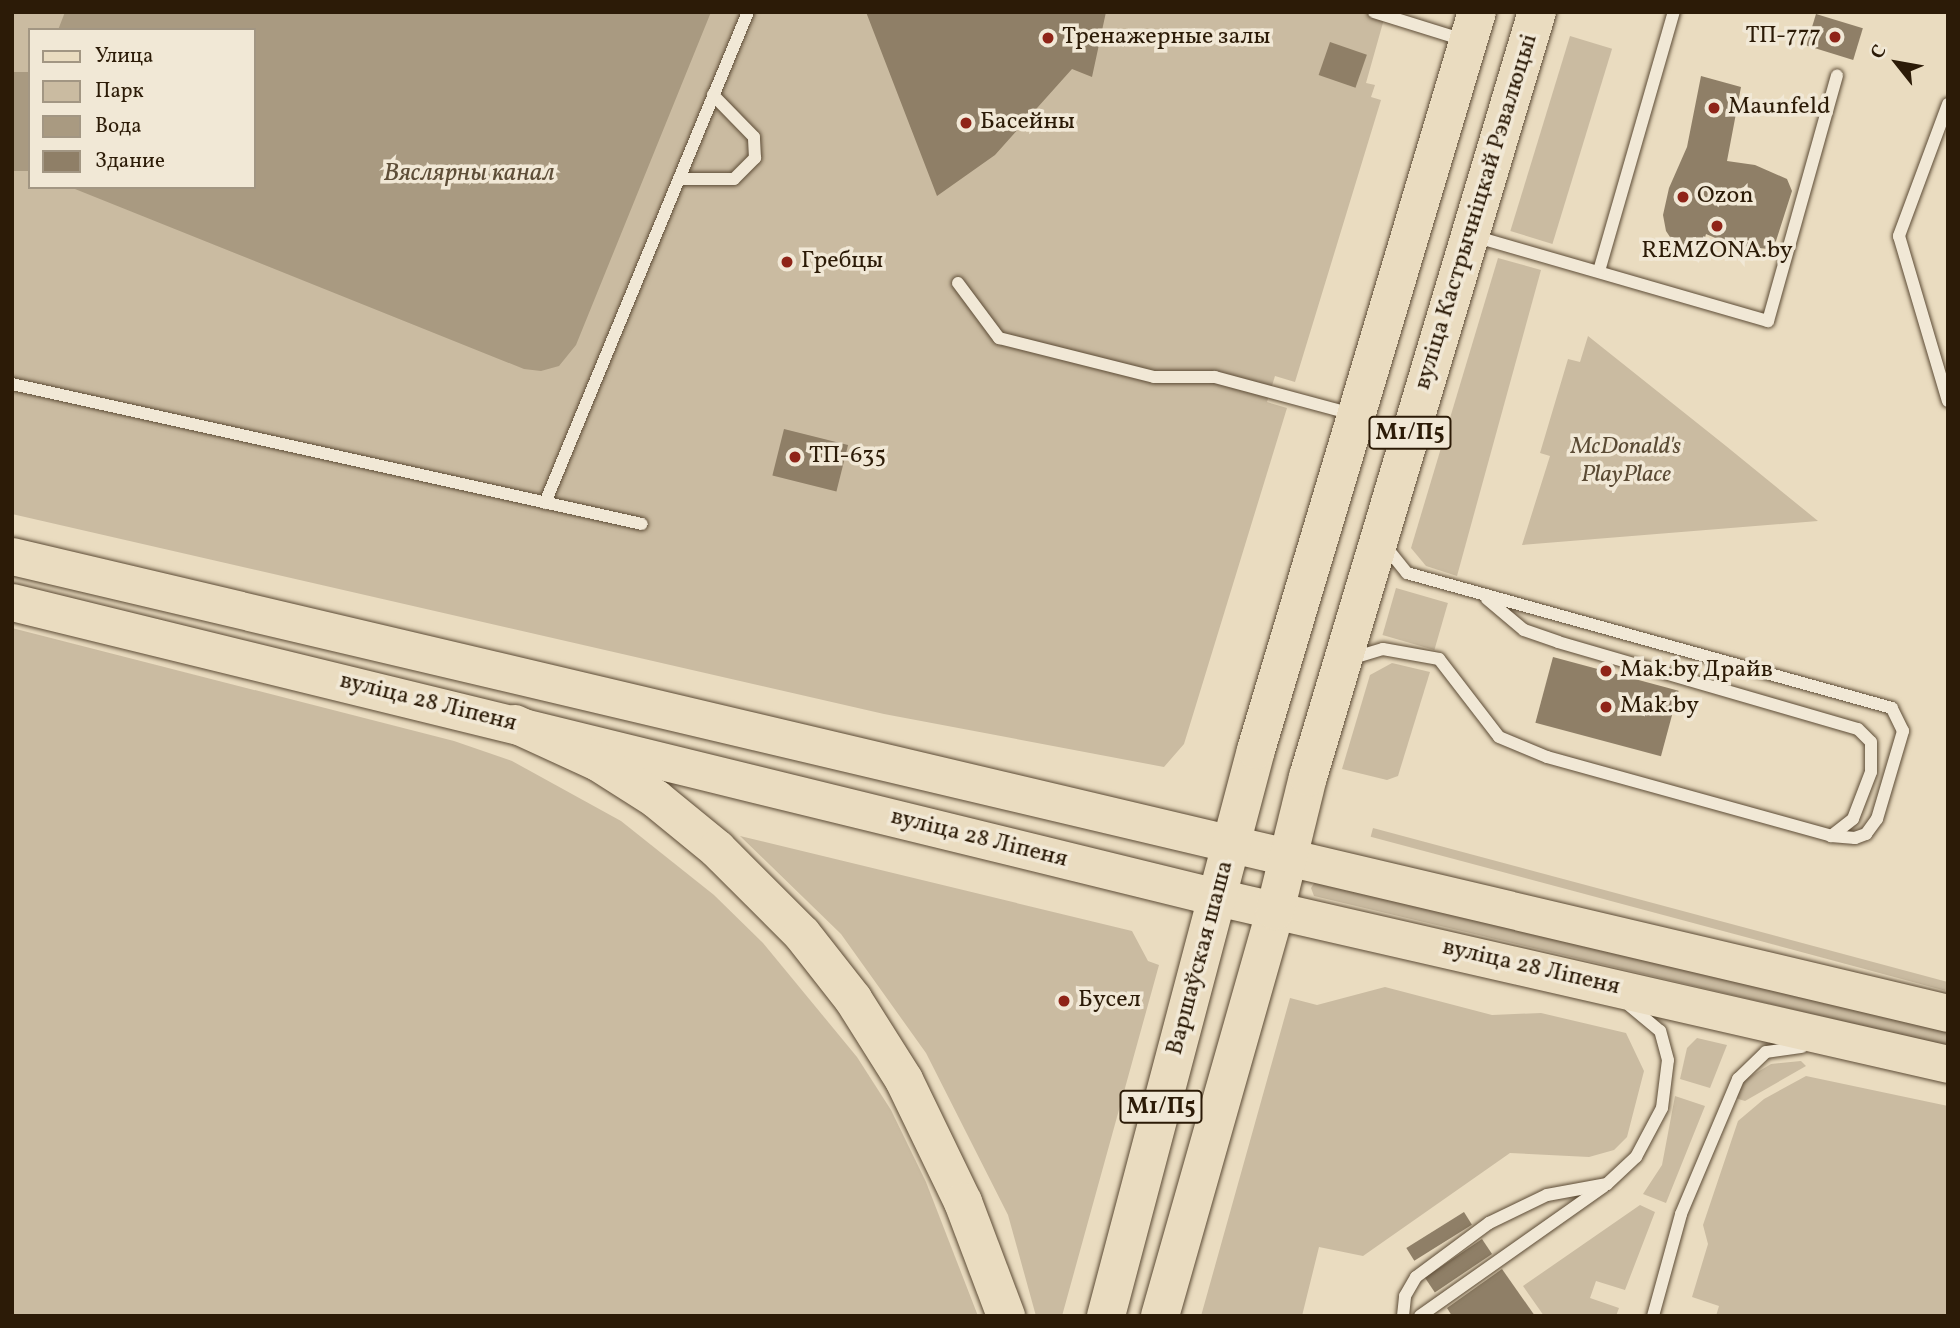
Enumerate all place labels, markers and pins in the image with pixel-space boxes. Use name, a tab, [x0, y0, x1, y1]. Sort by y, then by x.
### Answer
place label: ТП-777	[1746, 23, 1821, 51]
place label: Тренажерные залы	[1062, 24, 1271, 52]
marker: ТП-777	[1827, 29, 1843, 45]
marker: Тренажерные залы	[1040, 30, 1056, 46]
place label: Maunfeld	[1728, 94, 1830, 122]
marker: Maunfeld	[1706, 100, 1722, 116]
place label: Басейны	[980, 109, 1075, 137]
marker: Басейны	[958, 115, 974, 131]
place label: Ozon	[1697, 183, 1754, 211]
marker: Ozon	[1675, 189, 1691, 205]
marker: REMZONA.by	[1709, 218, 1725, 234]
place label: REMZONA.by	[1641, 238, 1793, 266]
place label: Гребцы	[801, 248, 883, 276]
marker: Гребцы	[779, 254, 795, 270]
place label: ТП-635	[809, 443, 886, 471]
marker: ТП-635	[787, 449, 803, 465]
place label: Маk.by Драйв	[1620, 657, 1774, 685]
marker: Маk.by Драйв	[1598, 663, 1614, 679]
place label: Mak.by	[1620, 693, 1699, 721]
marker: Mak.by	[1598, 699, 1614, 715]
place label: Бусел	[1078, 987, 1141, 1015]
marker: Бусел	[1056, 993, 1072, 1009]

